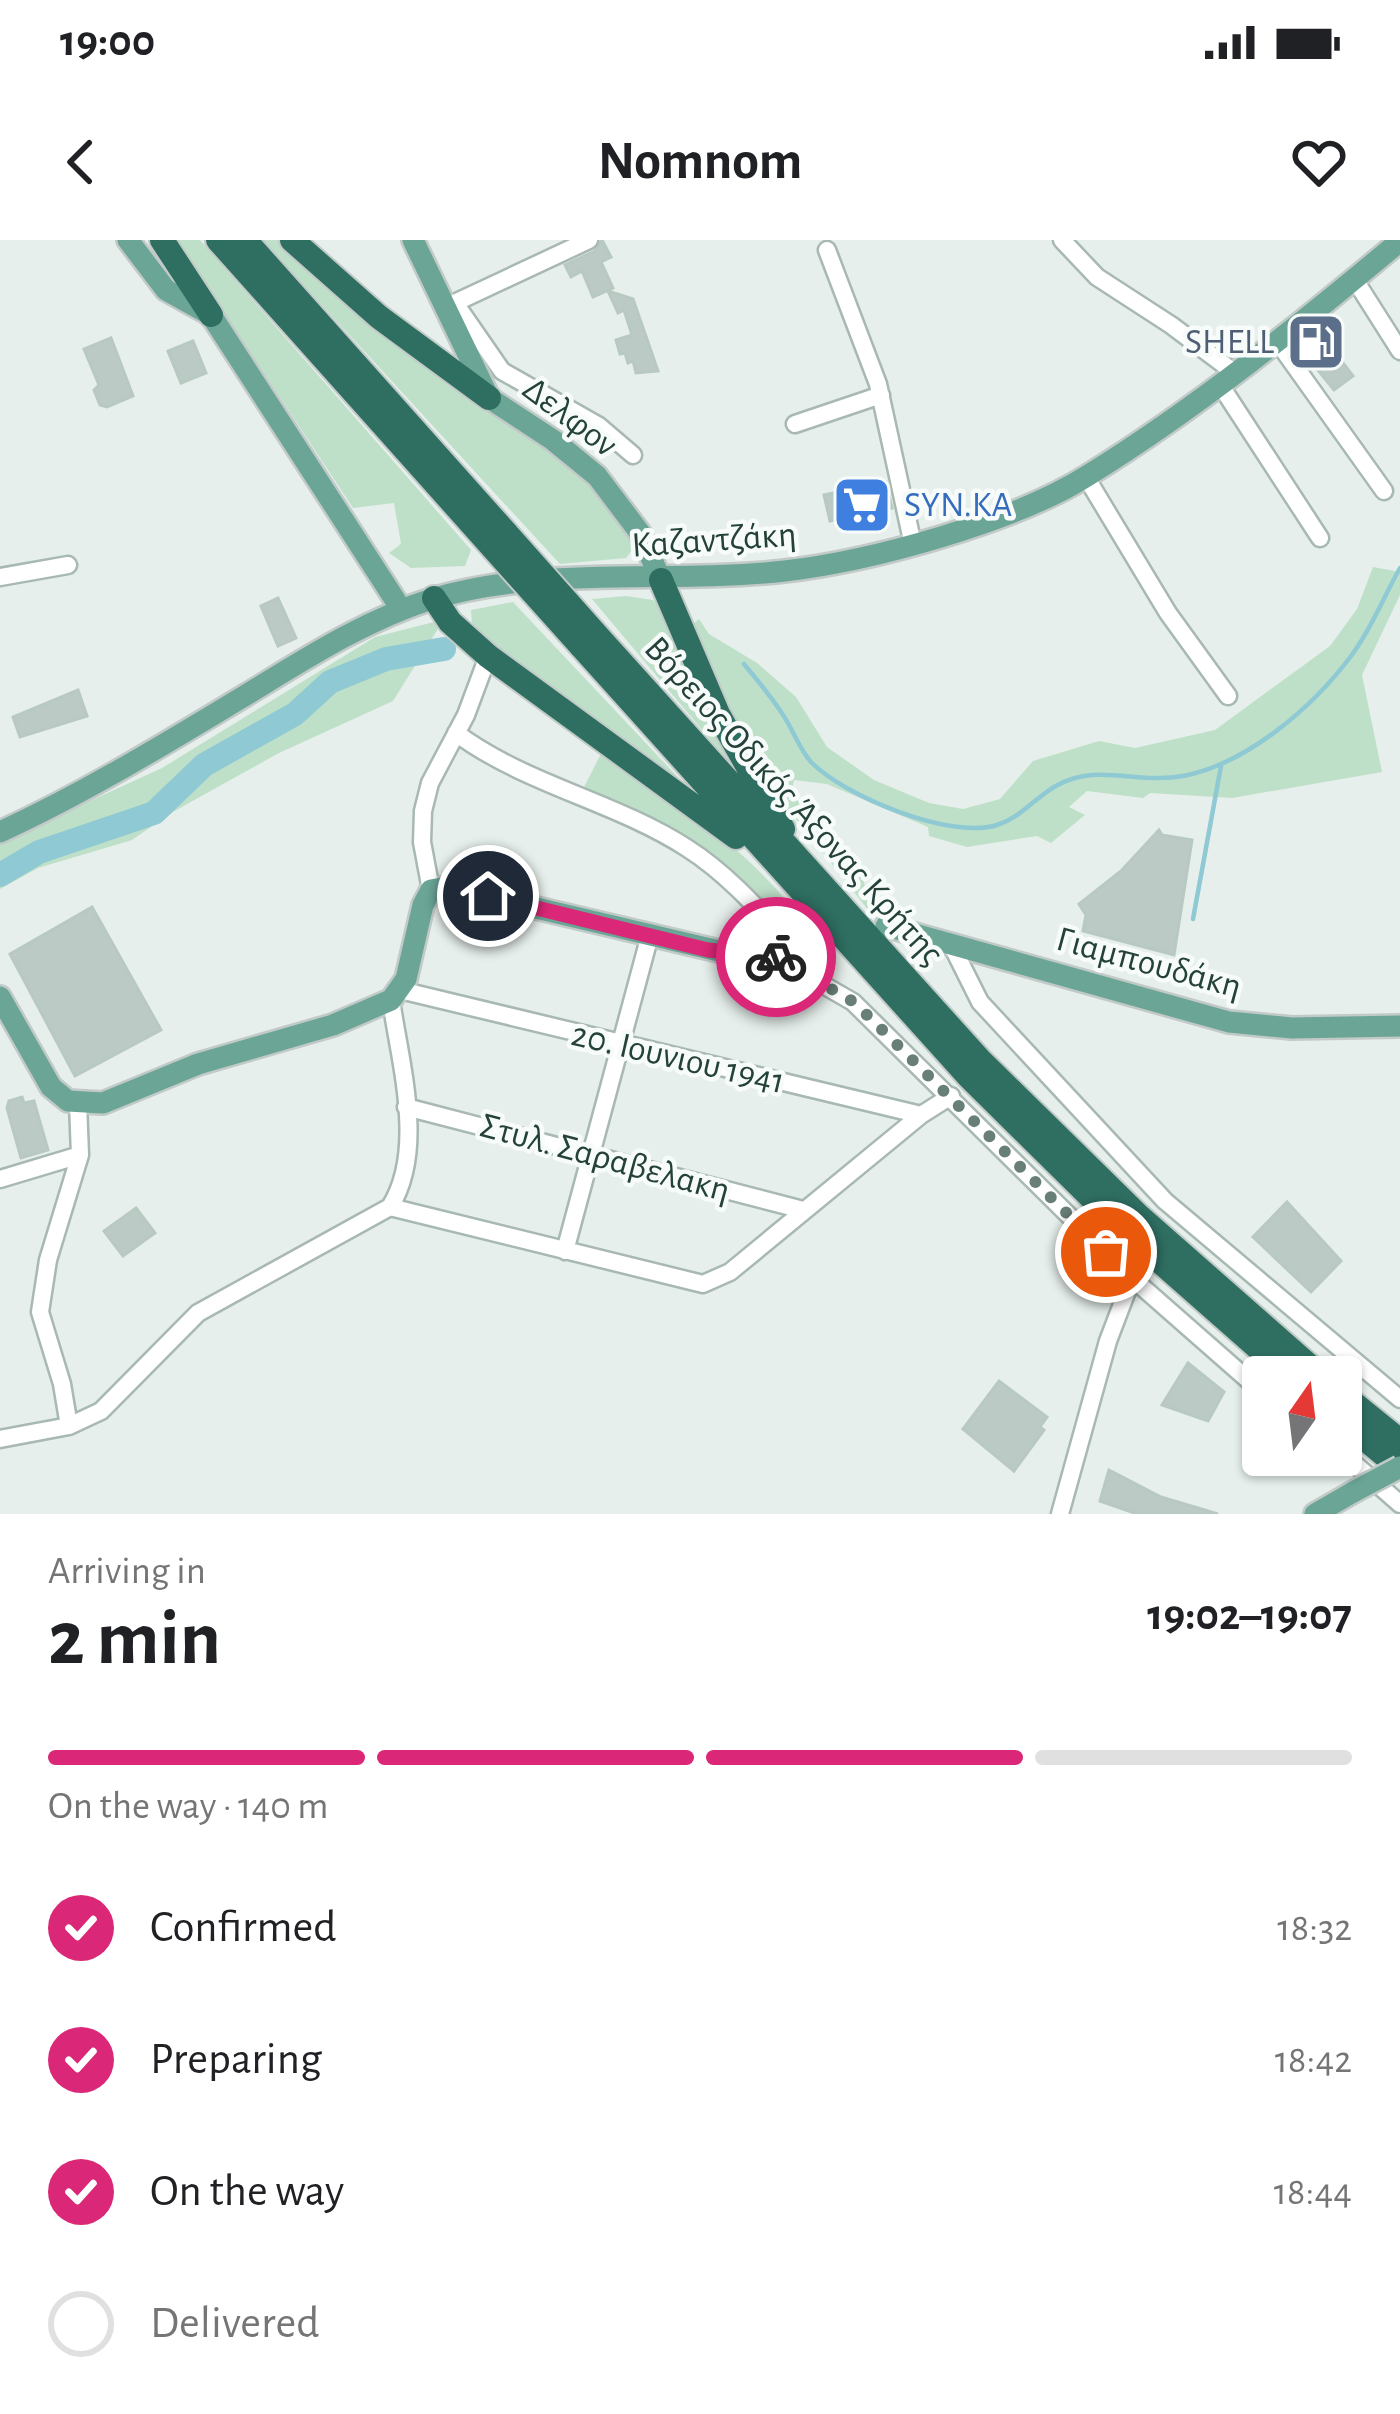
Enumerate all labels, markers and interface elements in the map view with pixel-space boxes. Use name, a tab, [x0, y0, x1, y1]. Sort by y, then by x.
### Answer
text: 19:00	[60, 19, 155, 64]
icon: back	[48, 129, 114, 195]
icon: heart	[1286, 129, 1352, 195]
text: Nomnom	[598, 135, 802, 189]
fuel station icon: SHELL	[1285, 311, 1347, 373]
place label: SHELL	[1185, 324, 1274, 360]
street label: Δελφον	[516, 370, 624, 464]
supermarket icon: SYN.KA	[831, 474, 893, 536]
place label: SYN.KA	[904, 487, 1012, 523]
street label: Καζαντζάκη	[630, 516, 798, 564]
street label: Βόρειος Οδικός Άξονας Κρήτης	[638, 630, 950, 972]
pin	[437, 845, 539, 947]
icon: home	[455, 863, 521, 929]
courier	[716, 897, 836, 1017]
street label: Γιαμπουδάκη	[1053, 921, 1245, 1005]
icon: bike	[743, 924, 809, 990]
street label: 20. Ιουνιου 1941	[568, 1016, 788, 1100]
street label: Στυλ. Σαραβελακη	[476, 1107, 734, 1209]
pin	[1055, 1201, 1157, 1303]
icon: bag	[1073, 1219, 1139, 1285]
north arrow	[1242, 1356, 1362, 1476]
map controls	[1242, 1356, 1362, 1476]
text: Arriving in	[48, 1552, 206, 1591]
text: 19:02–19:07	[1147, 1593, 1352, 1638]
text: 2 min	[48, 1601, 221, 1679]
text: On the way · 140 m	[48, 1787, 329, 1826]
icon: check	[48, 1895, 114, 1961]
text: Confirmed	[150, 1905, 336, 1950]
text: 18:32	[1277, 1909, 1352, 1948]
icon: check	[48, 2027, 114, 2093]
text: Preparing	[150, 2037, 322, 2082]
text: 18:42	[1275, 2041, 1352, 2080]
icon: check	[48, 2159, 114, 2225]
text: On the way	[150, 2169, 344, 2214]
text: 18:44	[1274, 2173, 1352, 2212]
text: Delivered	[150, 2301, 319, 2346]

